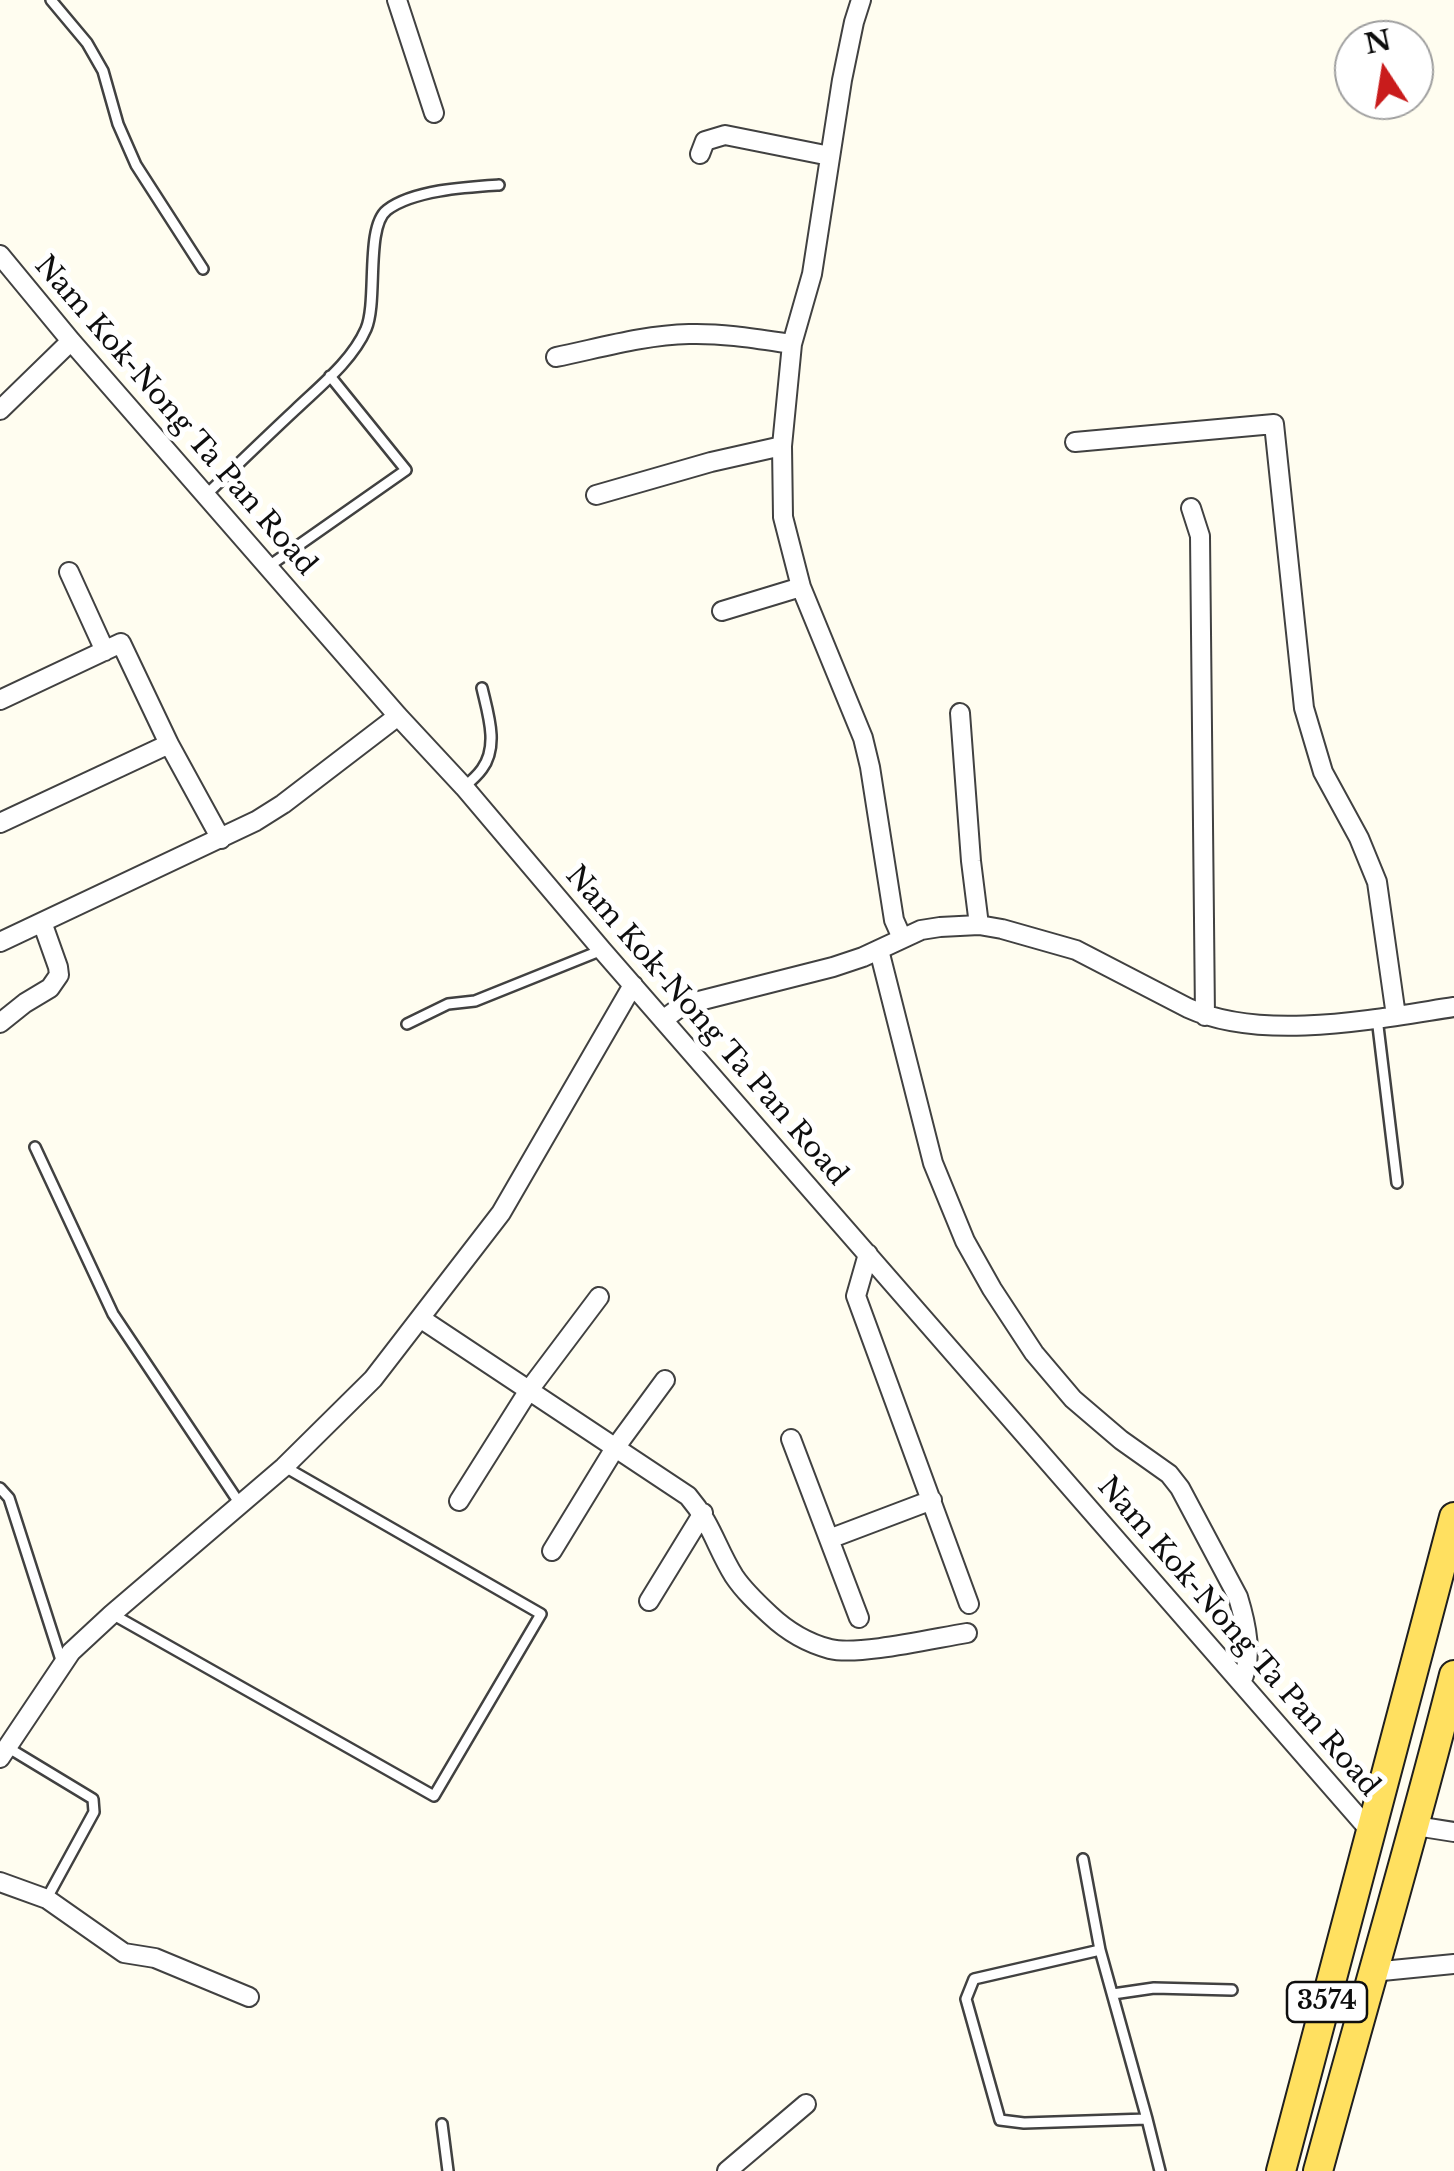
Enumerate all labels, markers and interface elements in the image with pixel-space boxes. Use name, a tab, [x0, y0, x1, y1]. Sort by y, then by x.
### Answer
north arrow	[1334, 20, 1434, 120]
text: N	[1362, 22, 1395, 62]
street label: Nam Kok-Nong Ta Pan Road	[27, 249, 323, 583]
street label: Nam Kok-Nong Ta Pan Road	[558, 859, 854, 1193]
street label: Nam Kok-Nong Ta Pan Road	[1090, 1470, 1386, 1804]
road number: 3574	[1287, 1982, 1367, 2022]

